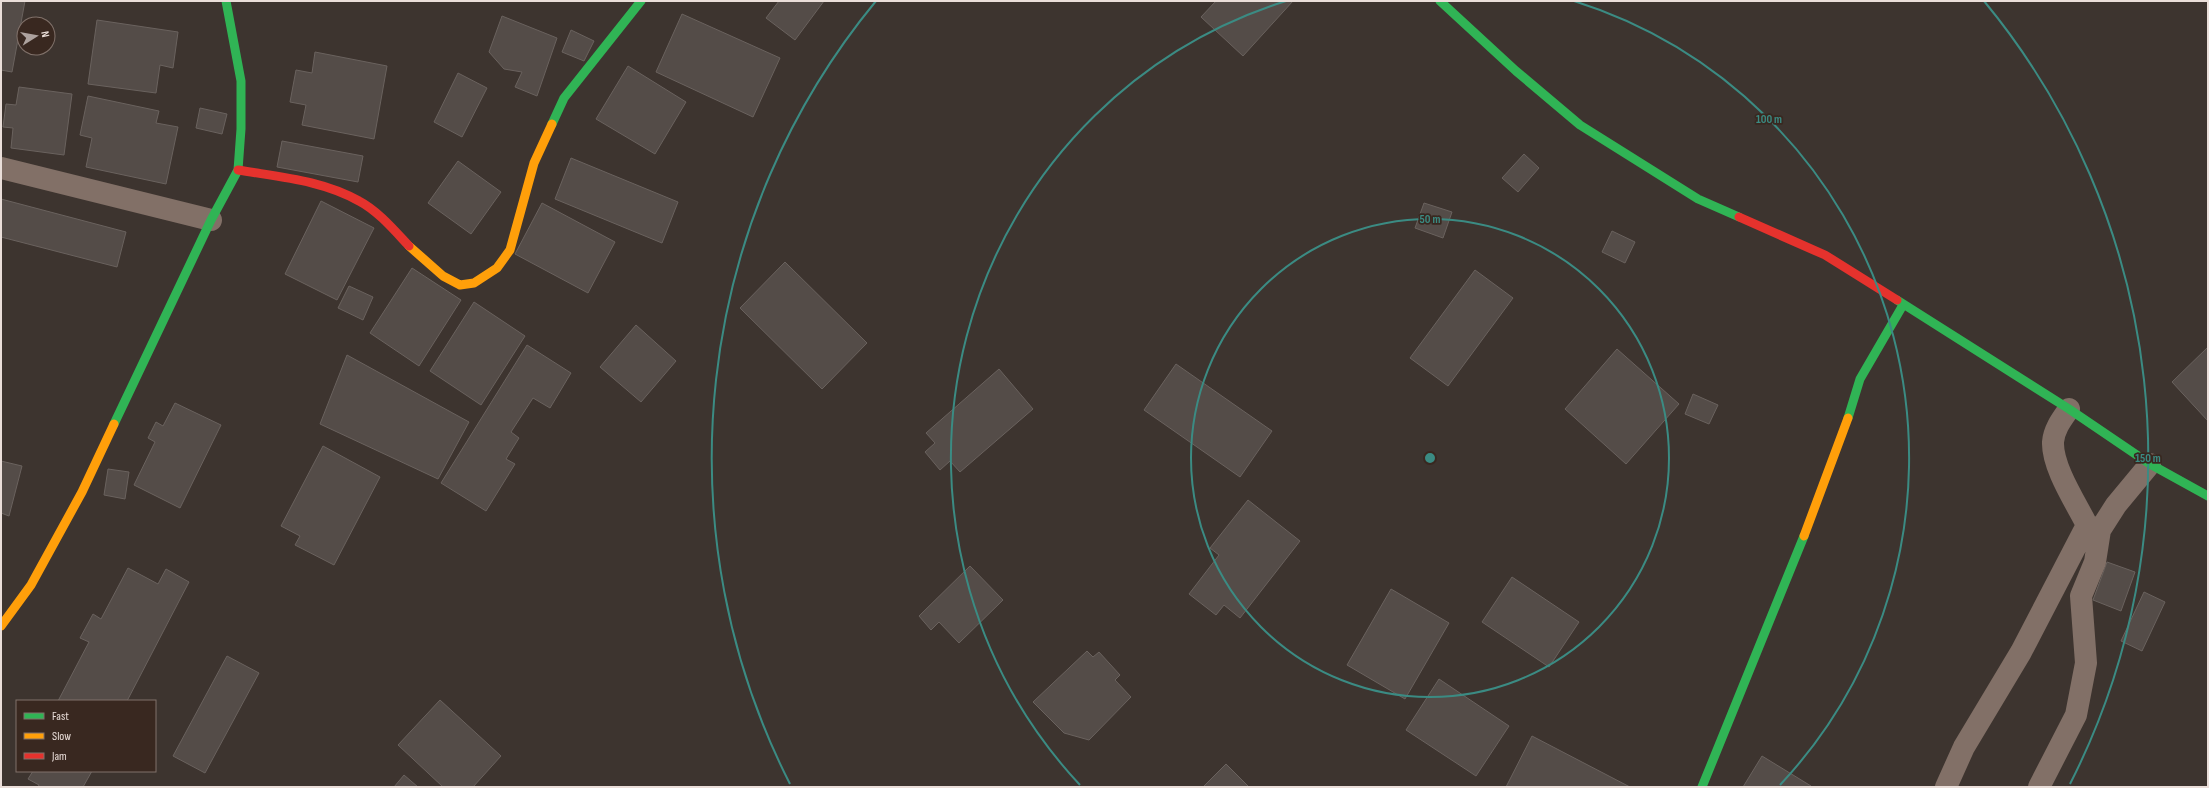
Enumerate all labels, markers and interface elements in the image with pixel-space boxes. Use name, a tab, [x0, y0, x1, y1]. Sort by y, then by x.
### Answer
north arrow	[16, 16, 56, 56]
text: N	[38, 30, 52, 38]
text: 100 m	[1756, 112, 1782, 127]
text: 50 m	[1420, 212, 1440, 227]
centre of rings	[1423, 451, 1437, 465]
text: 150 m	[2135, 451, 2161, 466]
legend	[16, 700, 156, 772]
text: Fast	[52, 709, 69, 724]
text: Slow	[52, 729, 71, 744]
text: Jam	[51, 749, 67, 764]

